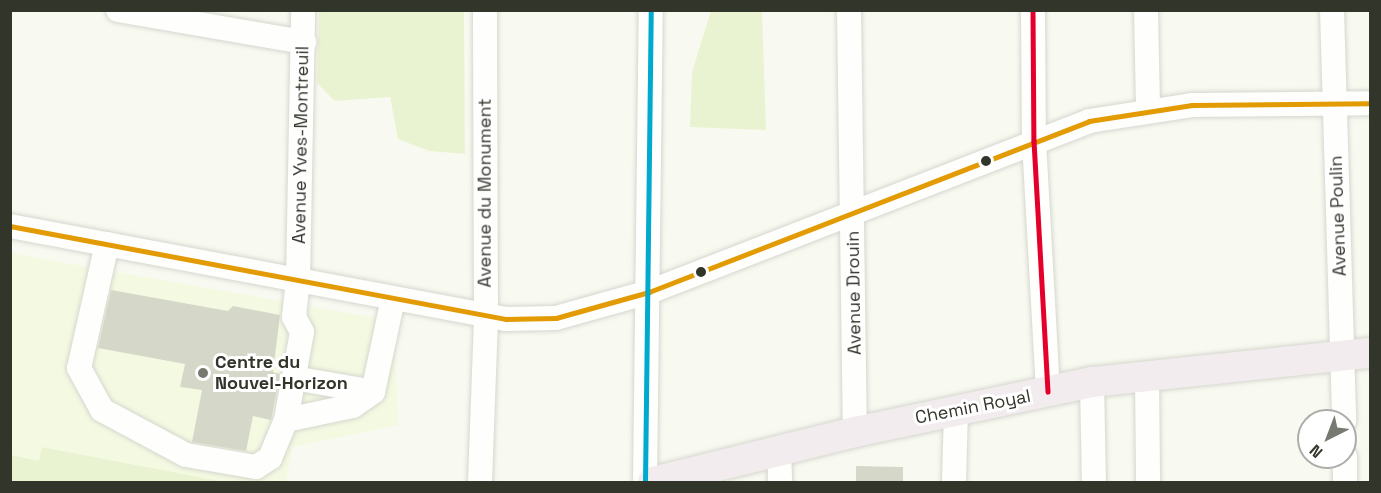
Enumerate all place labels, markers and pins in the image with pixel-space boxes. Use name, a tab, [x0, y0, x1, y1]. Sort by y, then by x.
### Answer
unlabelled marker	[980, 155, 992, 167]
unlabelled marker	[695, 266, 707, 278]
place label: Centre du Nouvel-Horizon	[215, 352, 348, 394]
marker: Centre du Nouvel-Horizon	[196, 366, 210, 380]

